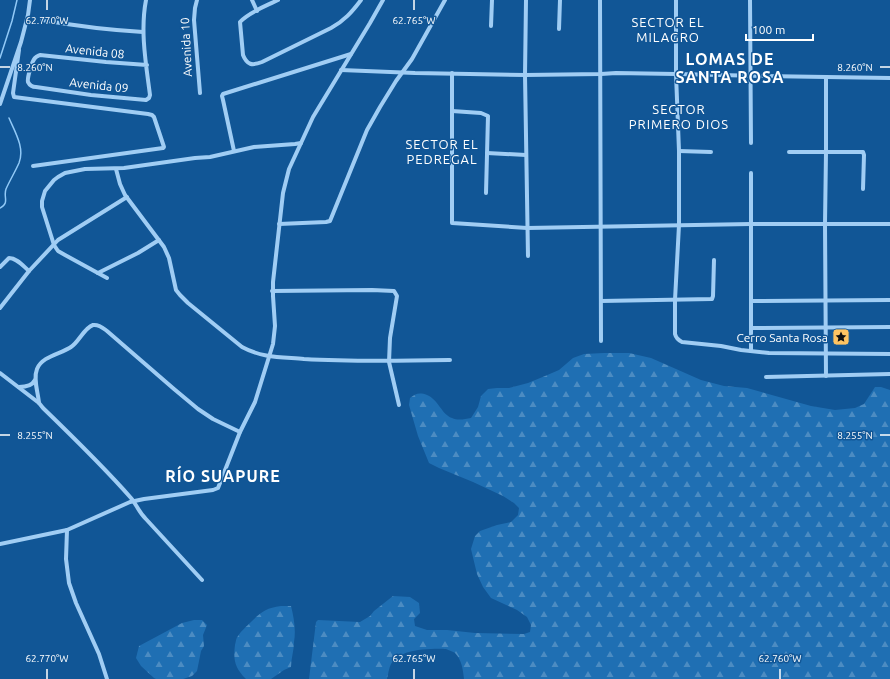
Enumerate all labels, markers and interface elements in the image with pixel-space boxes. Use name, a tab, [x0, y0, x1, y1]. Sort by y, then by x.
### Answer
text: 62.770°W	[25, 15, 69, 26]
text: 62.765°W	[392, 15, 436, 26]
district label: SECTOR EL MILAGRO	[631, 15, 705, 44]
scale bar	[746, 16, 813, 42]
street label: Avenida 10	[178, 17, 194, 77]
text: 100 m	[752, 23, 785, 36]
street label: Avenida 08	[65, 41, 125, 61]
district label: LOMAS DE SANTA ROSA	[676, 50, 784, 86]
text: 8.260°N	[17, 62, 53, 73]
text: 8.260°N	[837, 62, 873, 73]
street label: Avenida 09	[69, 75, 129, 95]
district label: SECTOR PRIMERO DIOS	[629, 102, 729, 131]
district label: SECTOR EL PEDREGAL	[405, 137, 479, 166]
place icon: Cerro Santa Rosa	[831, 327, 851, 347]
place label: Cerro Santa Rosa	[736, 331, 828, 344]
text: 8.255°N	[17, 430, 53, 441]
text: 8.255°N	[837, 430, 873, 441]
district label: RÍO SUAPURE	[165, 465, 281, 485]
text: 62.770°W	[25, 653, 69, 664]
text: 62.765°W	[392, 653, 436, 664]
text: 62.760°W	[758, 653, 802, 664]

